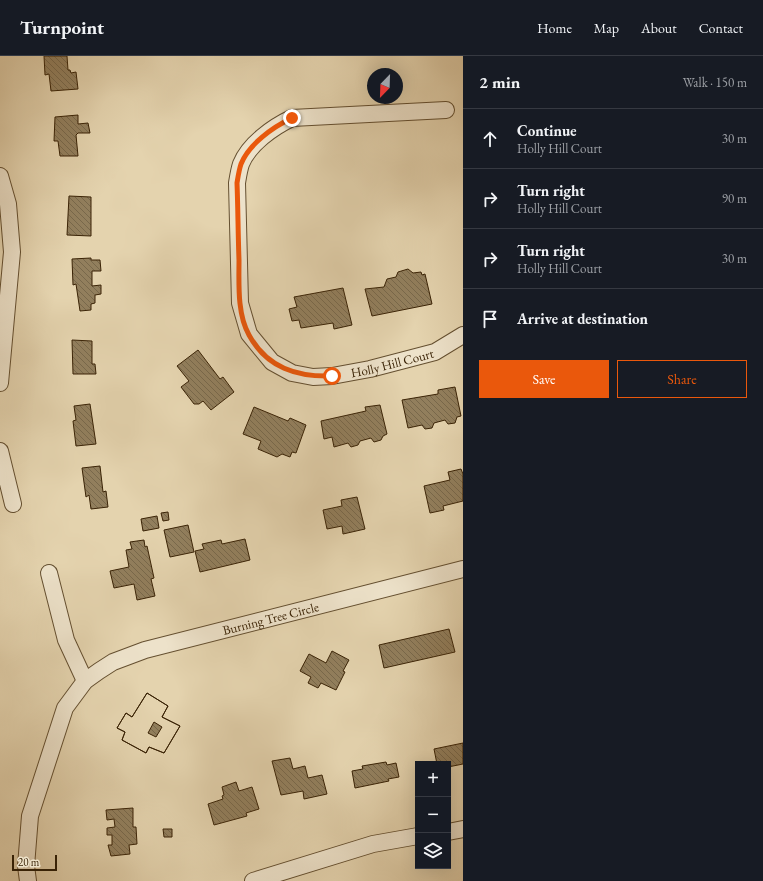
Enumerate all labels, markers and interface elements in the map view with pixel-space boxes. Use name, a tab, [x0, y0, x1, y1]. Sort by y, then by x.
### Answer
text: Turnpoint	[20, 15, 104, 40]
text: Home	[537, 19, 572, 37]
text: Map	[594, 19, 619, 37]
text: About	[641, 19, 677, 37]
text: Contact	[699, 19, 743, 37]
north arrow	[367, 68, 403, 104]
text: 2 min	[479, 71, 520, 93]
text: Walk · 150 m	[683, 74, 747, 91]
route end	[283, 109, 301, 127]
text: Continue	[517, 121, 577, 140]
icon: ahead	[479, 128, 501, 150]
text: 30 m	[722, 130, 747, 147]
text: Holly Hill Court	[517, 140, 602, 157]
text: Turn right	[517, 181, 585, 200]
icon: right	[479, 188, 501, 210]
text: 90 m	[722, 190, 747, 207]
text: Holly Hill Court	[517, 200, 602, 217]
text: Turn right	[517, 241, 585, 260]
icon: right	[479, 248, 501, 270]
text: 30 m	[722, 250, 747, 267]
text: Holly Hill Court	[517, 260, 602, 277]
icon: arrive	[479, 308, 501, 330]
text: Arrive at destination	[517, 309, 648, 328]
street label: Holly Hill Court	[349, 344, 435, 381]
button: Save	[479, 360, 609, 398]
button: Share	[617, 360, 747, 398]
route start	[323, 367, 341, 385]
street label: Burning Tree Circle	[221, 598, 320, 638]
map controls	[415, 761, 451, 869]
button: +	[415, 761, 451, 797]
button: −	[415, 797, 451, 833]
button: layers	[415, 833, 451, 869]
scale bar	[12, 853, 57, 872]
text: 20 m	[18, 855, 39, 869]

